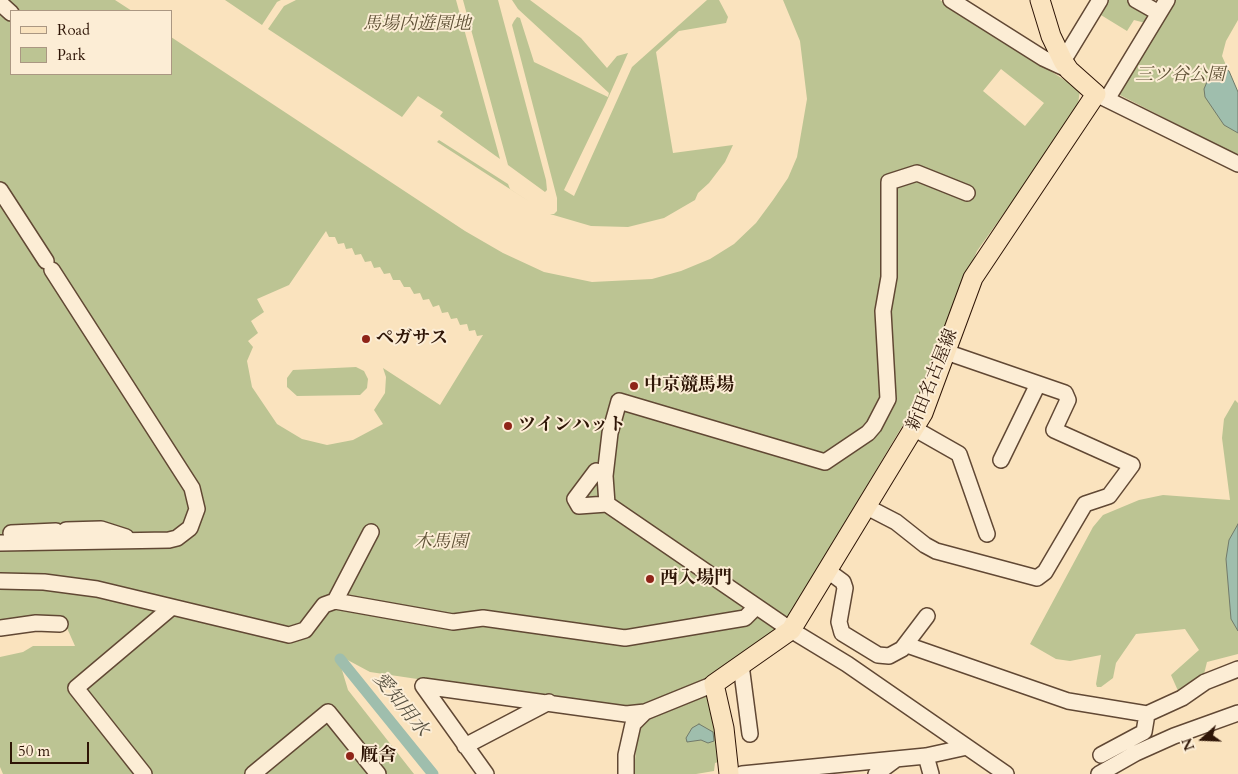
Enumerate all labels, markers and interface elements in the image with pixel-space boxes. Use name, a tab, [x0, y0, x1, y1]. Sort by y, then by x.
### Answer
legend	[10, 10, 172, 75]
park label: 馬場内遊園地	[363, 14, 471, 36]
text: Road	[57, 20, 90, 40]
text: Park	[57, 45, 86, 65]
park label: 三ツ谷公園	[1135, 65, 1225, 87]
street label: 新田名古屋線	[903, 326, 963, 434]
place label: ペガサス	[376, 328, 448, 350]
marker: ペガサス	[360, 333, 372, 345]
place label: 中京競馬場	[644, 375, 734, 397]
marker: 中京競馬場	[628, 380, 640, 392]
place label: ツインハット	[518, 415, 626, 437]
marker: ツインハット	[502, 420, 514, 432]
park label: 木馬園	[414, 532, 468, 554]
place label: 西入場門	[660, 568, 732, 590]
marker: 西入場門	[644, 573, 656, 585]
water label: 愛知用水	[367, 668, 433, 742]
north arrow	[1178, 714, 1228, 764]
scale bar	[12, 732, 91, 764]
text: N	[1177, 735, 1199, 753]
text: 50 m	[18, 741, 50, 761]
place label: 厩舎	[360, 745, 396, 767]
marker: 厩舎	[344, 750, 356, 762]

